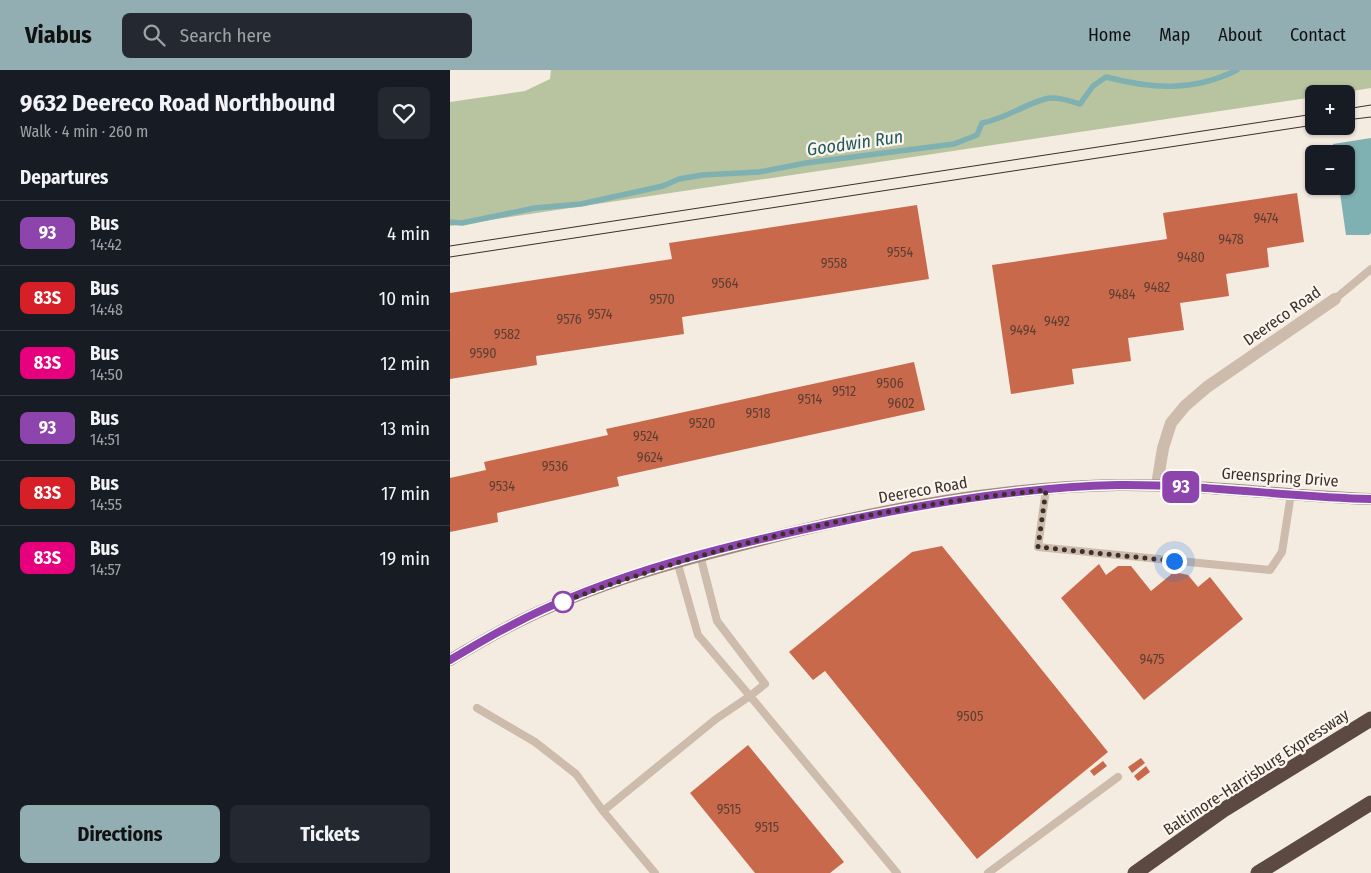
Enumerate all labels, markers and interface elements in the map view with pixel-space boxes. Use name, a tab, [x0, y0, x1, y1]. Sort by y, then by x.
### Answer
search box	[122, 13, 472, 58]
text: Viabus	[25, 21, 92, 49]
icon: search	[140, 21, 168, 49]
text: Search here	[180, 24, 271, 47]
text: Home	[1088, 24, 1131, 46]
text: Map	[1159, 24, 1190, 46]
text: About	[1218, 24, 1262, 46]
text: Contact	[1290, 24, 1346, 46]
map controls	[1305, 85, 1355, 195]
button: +	[1305, 85, 1355, 135]
button: heart	[378, 87, 430, 139]
text: 9632 Deereco Road Northbound	[20, 89, 335, 117]
text: Walk · 4 min · 260 m	[20, 122, 148, 141]
water label: Goodwin Run	[805, 125, 905, 161]
button: −	[1305, 145, 1355, 195]
text: Departures	[20, 166, 108, 189]
house number: 9474	[1253, 210, 1279, 227]
text: Bus	[90, 212, 119, 235]
text: 93	[39, 222, 56, 244]
text: 4 min	[387, 222, 430, 245]
house number: 9478	[1218, 231, 1244, 248]
text: 14:42	[90, 235, 122, 254]
house number: 9554	[887, 244, 913, 261]
house number: 9480	[1177, 249, 1205, 266]
house number: 9558	[821, 255, 847, 272]
house number: 9564	[712, 275, 739, 292]
text: Bus	[90, 277, 119, 300]
house number: 9482	[1144, 279, 1170, 296]
street label: Deereco Road	[1240, 282, 1324, 350]
house number: 9484	[1108, 286, 1136, 303]
text: 83S	[34, 287, 61, 309]
text: 10 min	[379, 287, 430, 310]
house number: 9570	[649, 291, 675, 308]
text: 14:48	[90, 300, 123, 319]
house number: 9574	[588, 306, 613, 323]
house number: 9576	[556, 311, 582, 328]
house number: 9492	[1044, 313, 1070, 330]
house number: 9494	[1010, 322, 1037, 339]
house number: 9582	[494, 326, 520, 343]
text: Bus	[90, 342, 119, 365]
house number: 9590	[469, 345, 497, 362]
text: 83S	[34, 352, 61, 374]
text: 12 min	[380, 352, 430, 375]
text: 14:50	[90, 365, 123, 384]
house number: 9506	[876, 375, 904, 392]
house number: 9512	[832, 383, 856, 400]
house number: 9514	[798, 391, 823, 408]
house number: 9602	[887, 395, 915, 412]
house number: 9518	[745, 405, 771, 422]
text: Bus	[90, 407, 119, 430]
house number: 9520	[689, 415, 715, 432]
text: 93	[39, 417, 56, 439]
text: 13 min	[380, 417, 430, 440]
house number: 9524	[633, 428, 659, 445]
text: 14:51	[90, 430, 120, 449]
house number: 9624	[637, 449, 663, 466]
house number: 9536	[542, 458, 568, 475]
street label: Greenspring Drive	[1221, 463, 1339, 491]
line badge: 93	[1158, 471, 1204, 503]
text: Bus	[90, 472, 119, 495]
street label: Deereco Road	[877, 473, 969, 507]
text: 93	[1172, 476, 1190, 498]
house number: 9534	[489, 478, 515, 495]
text: 83S	[34, 482, 61, 504]
text: 17 min	[381, 482, 430, 505]
text: 14:55	[90, 495, 122, 514]
text: Bus	[90, 537, 119, 560]
text: 83S	[34, 547, 61, 569]
text: 19 min	[379, 547, 430, 570]
your location	[1162, 549, 1187, 574]
text: 14:57	[90, 560, 121, 579]
unlabelled marker	[552, 591, 574, 613]
house number: 9475	[1139, 651, 1165, 668]
street label: Baltimore-Harrisburg Expressway	[1160, 704, 1353, 839]
house number: 9505	[957, 708, 983, 725]
house number: 9515	[717, 801, 741, 818]
button: Directions	[20, 805, 220, 863]
button: Tickets	[230, 805, 430, 863]
house number: 9515	[755, 819, 779, 836]

